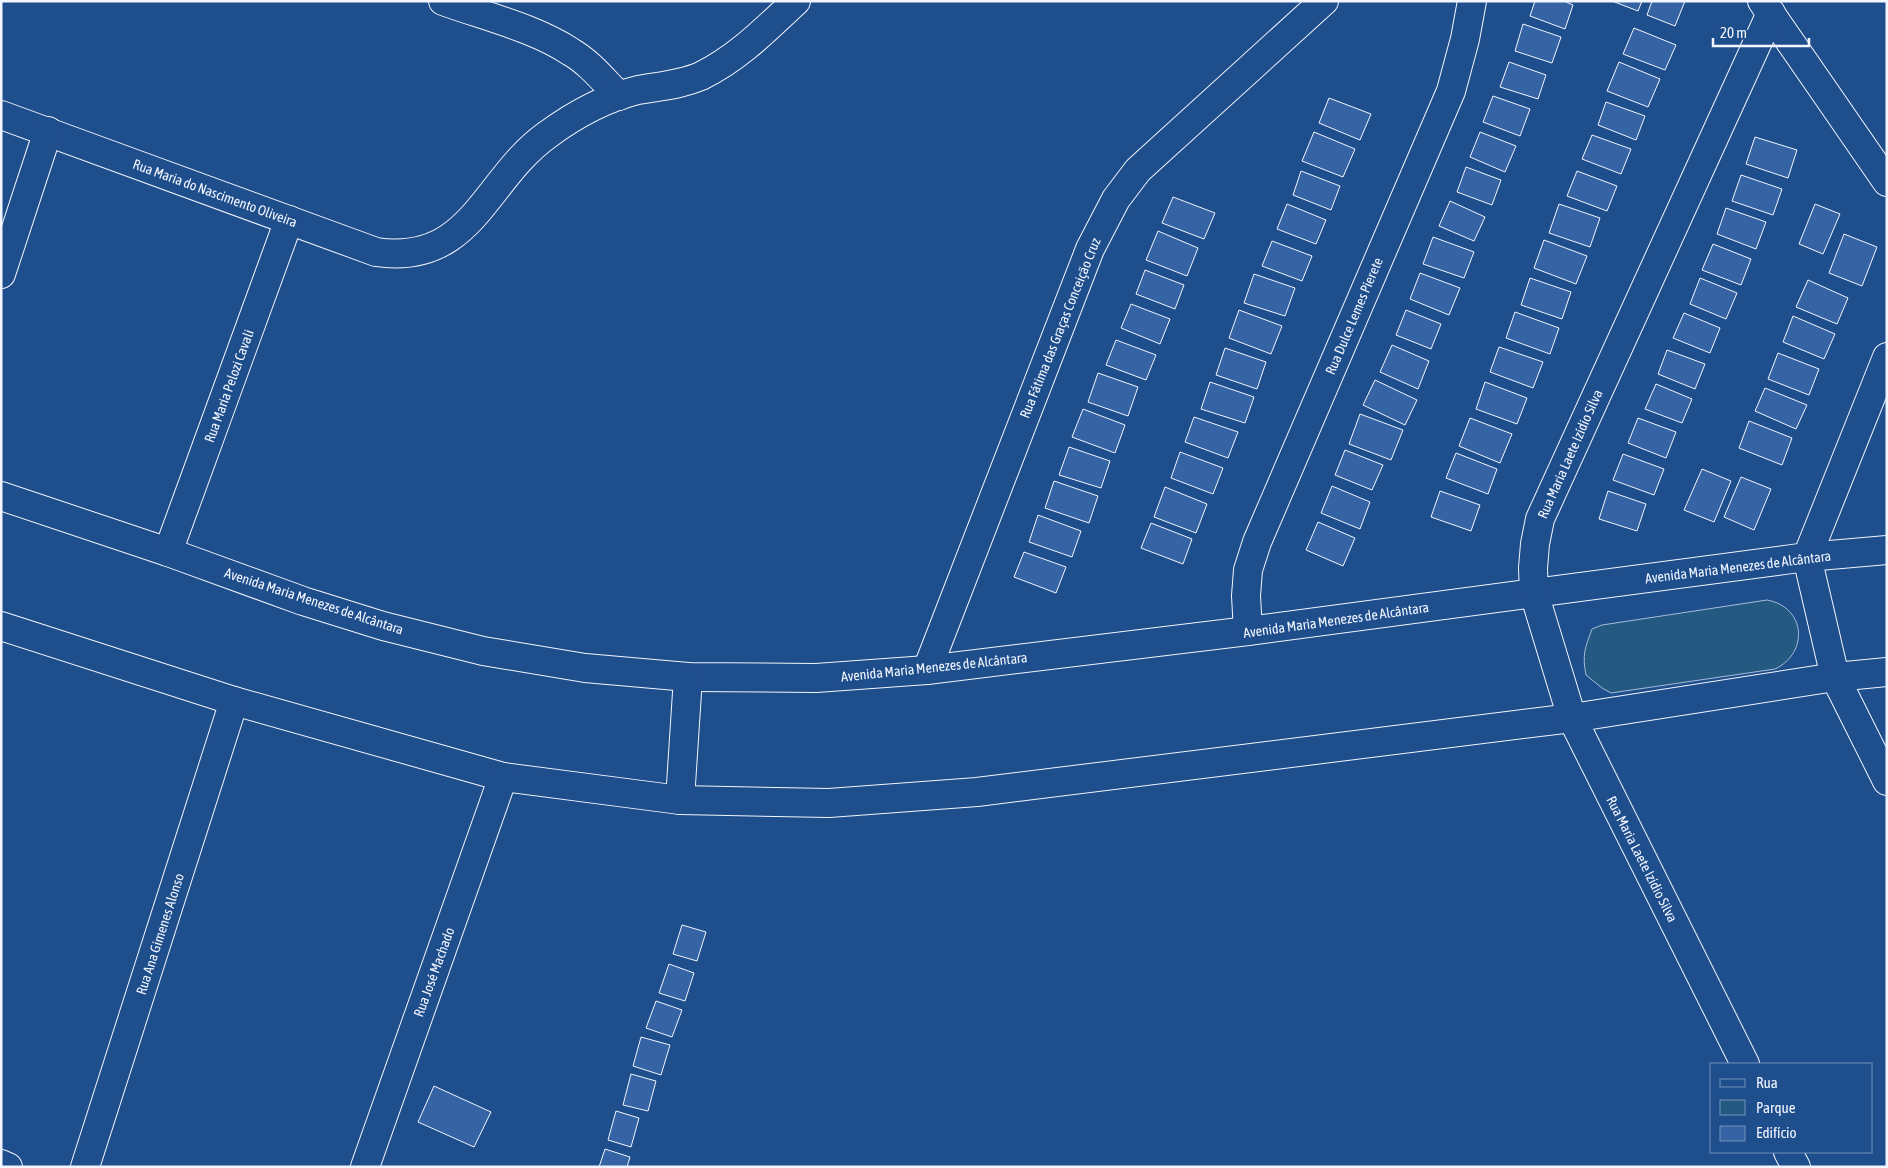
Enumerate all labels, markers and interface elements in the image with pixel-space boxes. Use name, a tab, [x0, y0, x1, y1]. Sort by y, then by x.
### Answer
scale bar	[1713, 15, 1809, 47]
text: 20 m	[1720, 24, 1747, 41]
street label: Rua Maria do Nascimento Oliveira	[131, 156, 299, 230]
street label: Rua Fátima das Graças Conceição Cruz	[1016, 236, 1104, 420]
street label: Rua Dulce Lemes Pierete	[1322, 255, 1386, 377]
street label: Rua Maria Pelozi Cavali	[201, 327, 257, 445]
street label: Rua Maria Laete Izídio Silva	[1534, 387, 1606, 521]
street label: Avenida Maria Menezes de Alcântara	[1644, 548, 1832, 586]
street label: Avenida Maria Menezes de Alcântara	[222, 564, 406, 638]
street label: Avenida Maria Menezes de Alcântara	[1242, 599, 1430, 641]
street label: Avenida Maria Menezes de Alcântara	[840, 649, 1028, 685]
street label: Rua Maria Laete Izídio Silva	[1603, 793, 1681, 925]
street label: Rua Ana Gimenes Alonso	[133, 871, 187, 997]
street label: Rua José Machado	[410, 925, 458, 1019]
legend	[1710, 1063, 1873, 1153]
text: Rua	[1756, 1074, 1778, 1091]
text: Parque	[1756, 1099, 1796, 1116]
text: Edifício	[1756, 1124, 1797, 1141]

